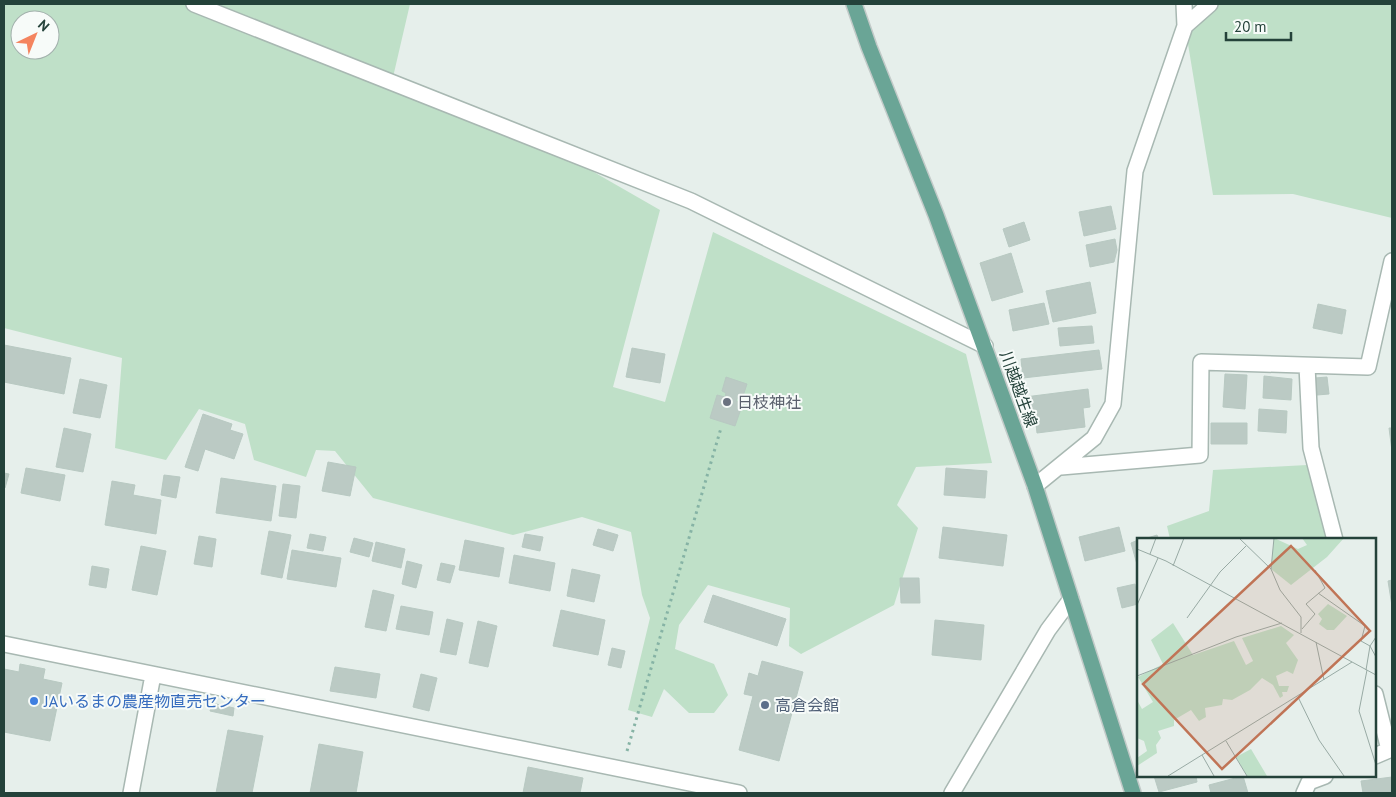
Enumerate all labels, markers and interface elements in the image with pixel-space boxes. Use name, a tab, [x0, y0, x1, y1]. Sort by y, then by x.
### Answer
north arrow	[10, 10, 60, 60]
scale bar	[1226, 10, 1291, 42]
text: N	[34, 16, 53, 35]
text: 20 m	[1234, 17, 1267, 36]
street label: 川越越生線	[996, 348, 1042, 430]
place label: 日枝神社	[737, 392, 801, 412]
marker: 日枝神社	[721, 396, 733, 408]
inset map	[1137, 538, 1376, 777]
place label: JAいるまの農産物直売センター	[43, 691, 266, 711]
marker: JAいるまの農産物直売センター	[28, 695, 40, 707]
place label: 高倉会館	[775, 695, 839, 715]
marker: 高倉会館	[759, 699, 771, 711]

